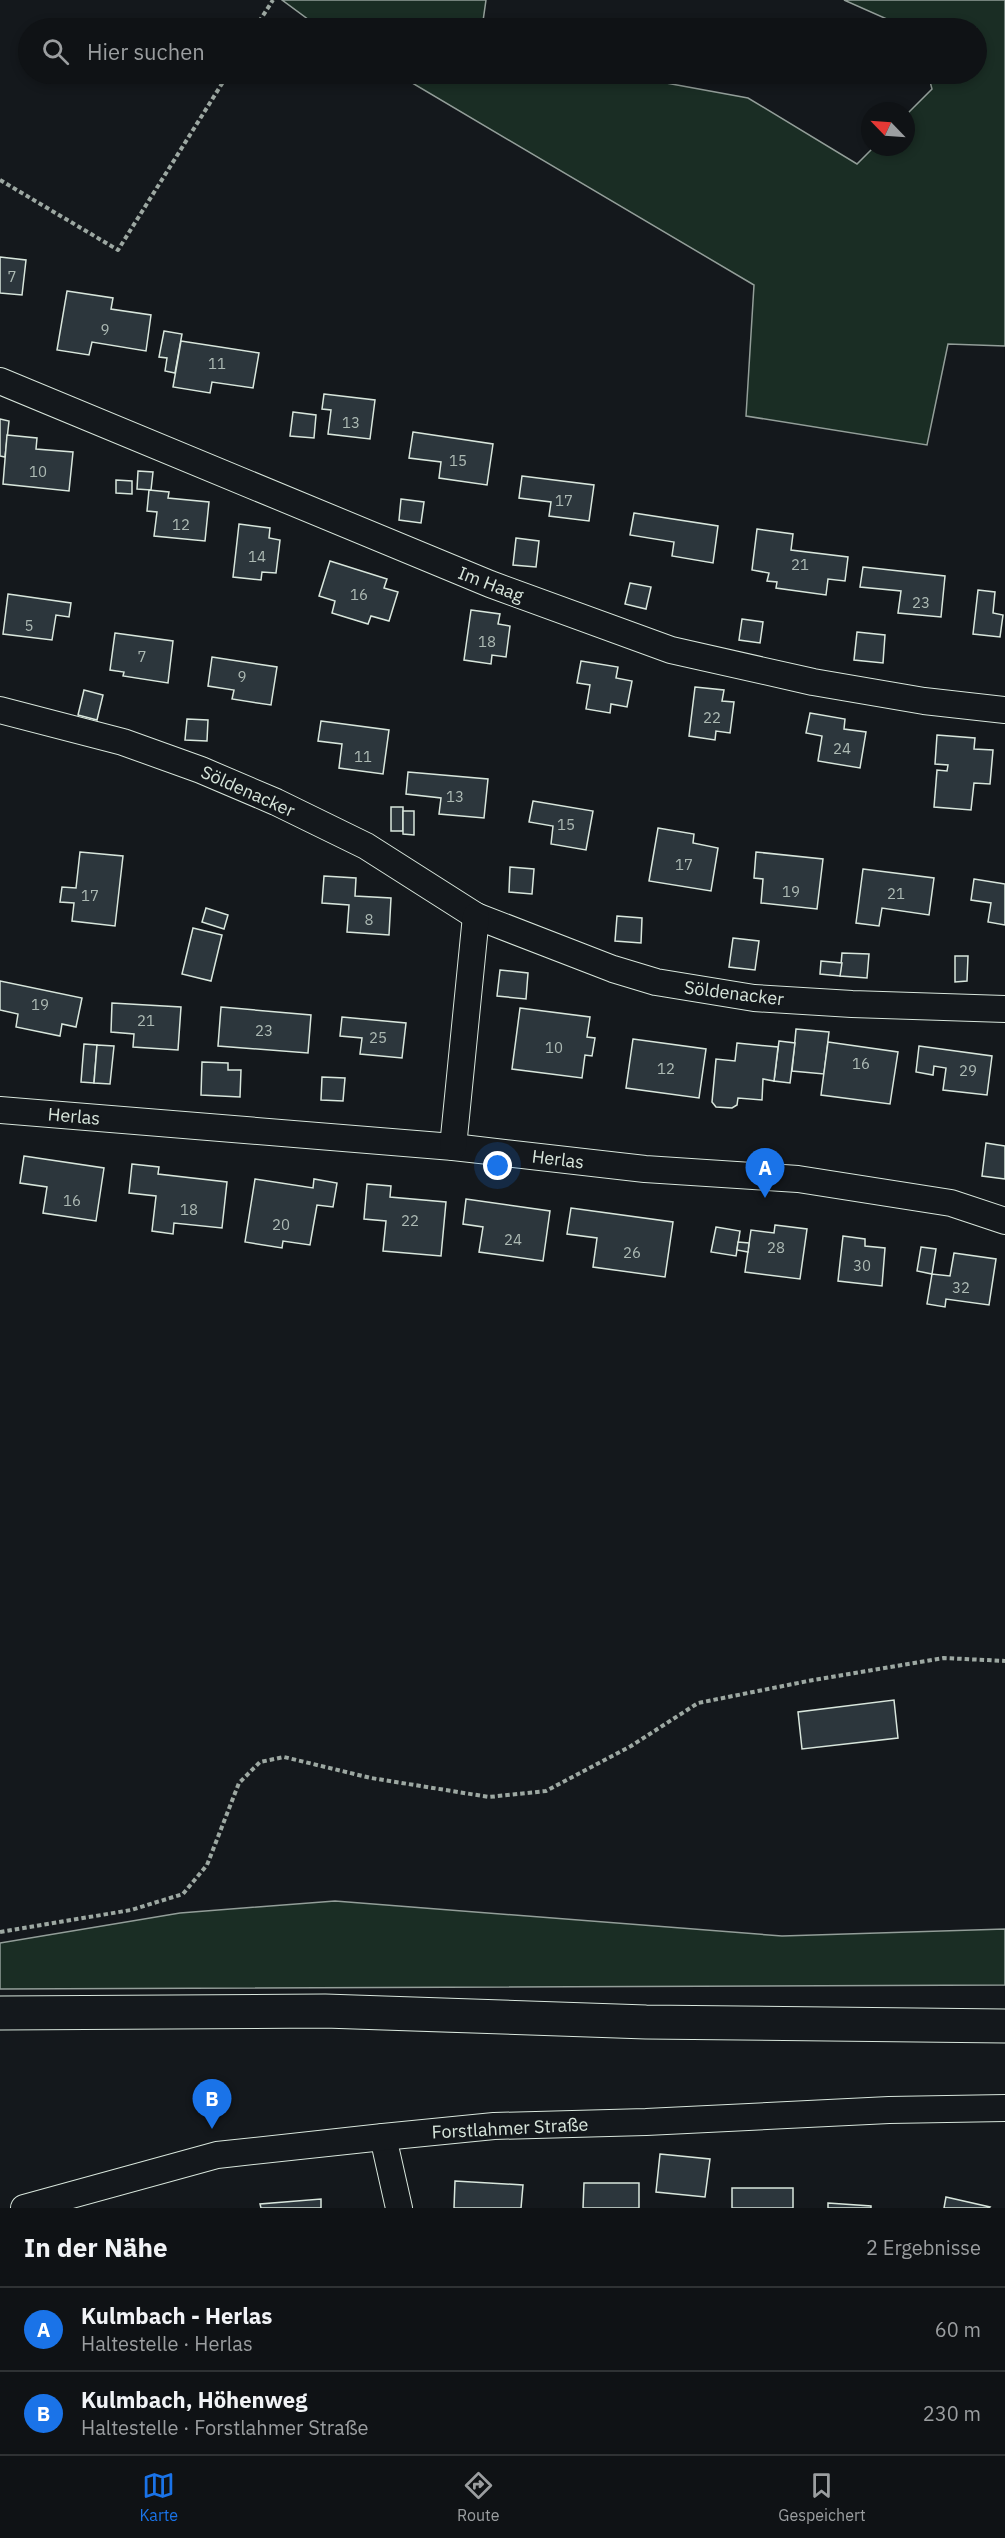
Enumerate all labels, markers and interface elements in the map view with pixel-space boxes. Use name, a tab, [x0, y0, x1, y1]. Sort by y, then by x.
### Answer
search box	[18, 18, 987, 84]
icon: search	[39, 35, 72, 68]
text: Hier suchen	[87, 37, 205, 66]
north arrow	[861, 102, 915, 156]
house number: 7	[7, 267, 17, 286]
house number: 9	[100, 320, 110, 339]
house number: 11	[208, 354, 226, 373]
house number: 13	[342, 413, 360, 432]
house number: 15	[449, 451, 467, 470]
house number: 10	[29, 462, 47, 481]
house number: 17	[555, 491, 573, 510]
house number: 12	[172, 515, 190, 534]
house number: 14	[248, 547, 266, 566]
house number: 21	[791, 555, 809, 574]
street label: Im Haag	[455, 561, 528, 607]
house number: 16	[350, 585, 368, 604]
house number: 23	[912, 593, 930, 612]
house number: 5	[24, 616, 34, 635]
house number: 18	[478, 632, 496, 651]
house number: 7	[137, 647, 147, 666]
house number: 9	[237, 667, 247, 686]
house number: 22	[703, 708, 721, 727]
house number: 24	[833, 739, 851, 758]
house number: 11	[354, 747, 372, 766]
street label: Söldenacker	[197, 760, 299, 822]
house number: 13	[446, 787, 464, 806]
house number: 15	[557, 815, 575, 834]
house number: 17	[675, 855, 693, 874]
house number: 19	[782, 882, 800, 901]
house number: 21	[887, 884, 905, 903]
house number: 17	[81, 886, 99, 905]
house number: 8	[364, 910, 374, 929]
street label: Söldenacker	[683, 975, 786, 1011]
house number: 19	[31, 995, 49, 1014]
house number: 21	[137, 1011, 155, 1030]
house number: 23	[255, 1021, 273, 1040]
house number: 25	[369, 1028, 387, 1047]
house number: 10	[545, 1038, 563, 1057]
house number: 16	[852, 1054, 870, 1073]
house number: 12	[657, 1059, 675, 1078]
house number: 29	[959, 1061, 977, 1080]
street label: Herlas	[47, 1102, 101, 1130]
street label: Herlas	[531, 1144, 585, 1174]
pin: A	[746, 1148, 784, 1198]
your location	[483, 1151, 512, 1180]
house number: 16	[63, 1191, 81, 1210]
house number: 18	[180, 1200, 198, 1219]
house number: 22	[401, 1211, 419, 1230]
house number: 20	[272, 1215, 290, 1234]
house number: 24	[504, 1230, 522, 1249]
house number: 28	[767, 1238, 785, 1257]
house number: 26	[623, 1243, 641, 1262]
house number: 30	[853, 1256, 871, 1275]
house number: 32	[952, 1278, 970, 1297]
pin: B	[192, 2080, 232, 2129]
street label: Forstlahmer Straße	[431, 2112, 589, 2144]
text: In der Nähe	[24, 2230, 168, 2264]
text: 2 Ergebnisse	[866, 2234, 981, 2261]
text: Kulmbach - Herlas	[81, 2301, 272, 2330]
text: A	[37, 2316, 50, 2343]
text: 60 m	[935, 2316, 981, 2343]
text: Haltestelle · Herlas	[81, 2330, 253, 2357]
text: Kulmbach, Höhenweg	[81, 2385, 307, 2414]
text: B	[37, 2400, 50, 2427]
text: 230 m	[923, 2400, 981, 2427]
text: Haltestelle · Forstlahmer Straße	[81, 2414, 369, 2441]
tab: Karte	[139, 2469, 178, 2525]
tab: Route	[457, 2469, 499, 2525]
tab: Gespeichert	[778, 2469, 866, 2525]

